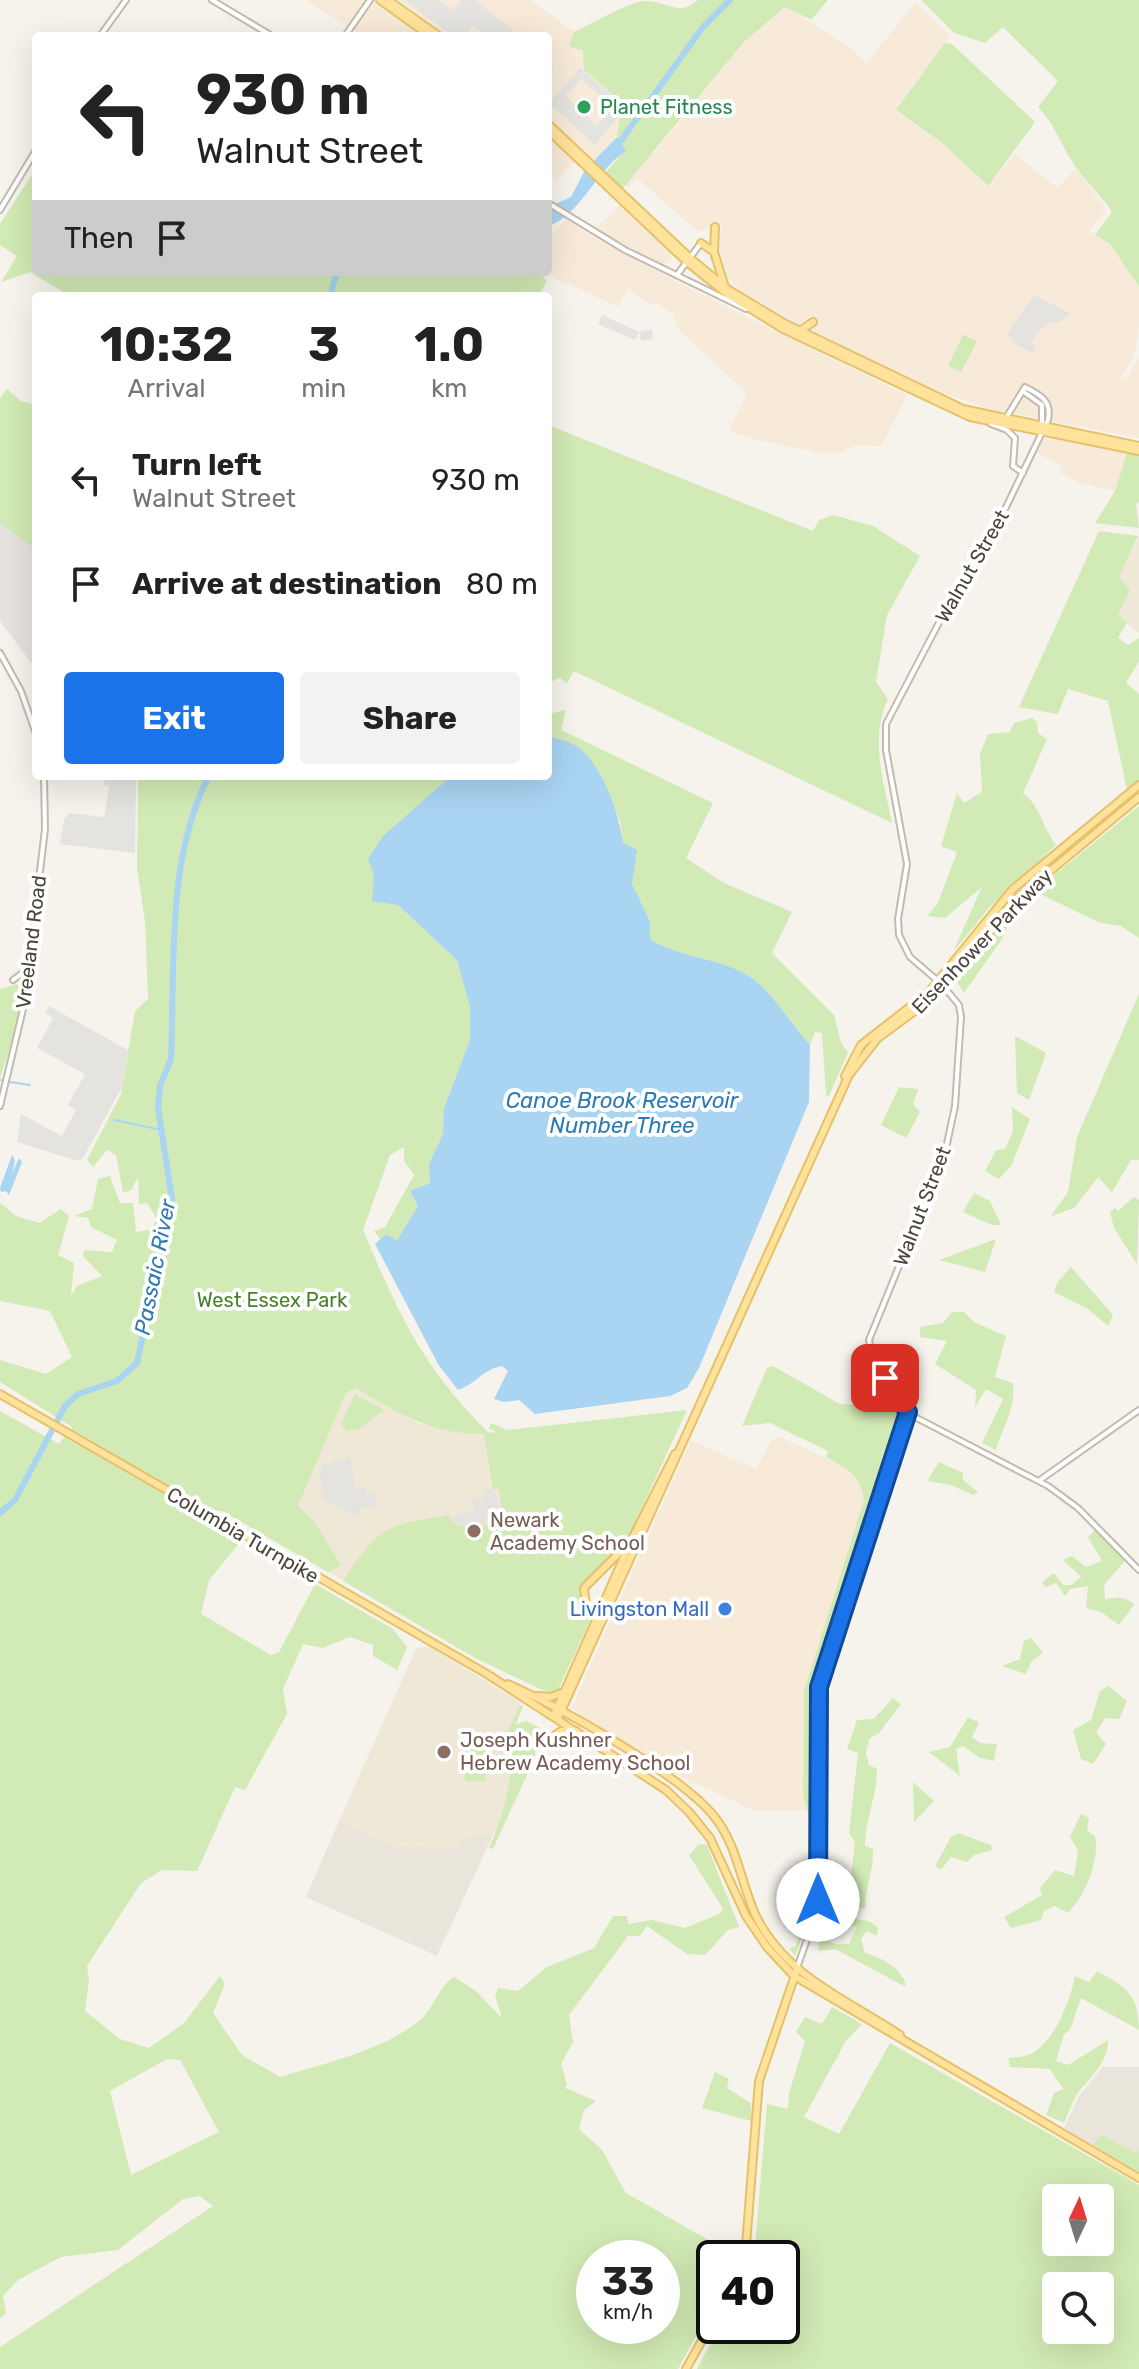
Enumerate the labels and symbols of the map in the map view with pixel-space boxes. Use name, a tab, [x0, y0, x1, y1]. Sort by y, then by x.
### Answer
place label: Planet Fitness	[600, 95, 733, 119]
marker: Planet Fitness	[575, 98, 593, 116]
street label: Walnut Street	[930, 505, 1014, 627]
street label: Eisenhower Parkway	[907, 864, 1057, 1018]
street label: Vreeland Road	[11, 874, 51, 1010]
water label: Canoe Brook Reservoir Number Three	[506, 1087, 740, 1139]
street label: Walnut Street	[888, 1143, 956, 1269]
water label: Passaic River	[129, 1195, 182, 1337]
park label: West Essex Park	[197, 1288, 348, 1312]
pin	[851, 1344, 919, 1412]
street label: Columbia Turnpike	[163, 1482, 323, 1588]
place label: Newark Academy School	[490, 1508, 645, 1555]
marker: Newark Academy School	[465, 1522, 483, 1540]
place label: Livingston Mall	[570, 1597, 709, 1621]
marker: Livingston Mall	[716, 1600, 734, 1618]
place label: Joseph Kushner Hebrew Academy School	[460, 1728, 690, 1775]
marker: Joseph Kushner Hebrew Academy School	[435, 1743, 453, 1761]
position arrow	[776, 1858, 860, 1942]
north arrow	[1042, 2184, 1114, 2256]
speed limit sign: 40	[696, 2240, 800, 2344]

